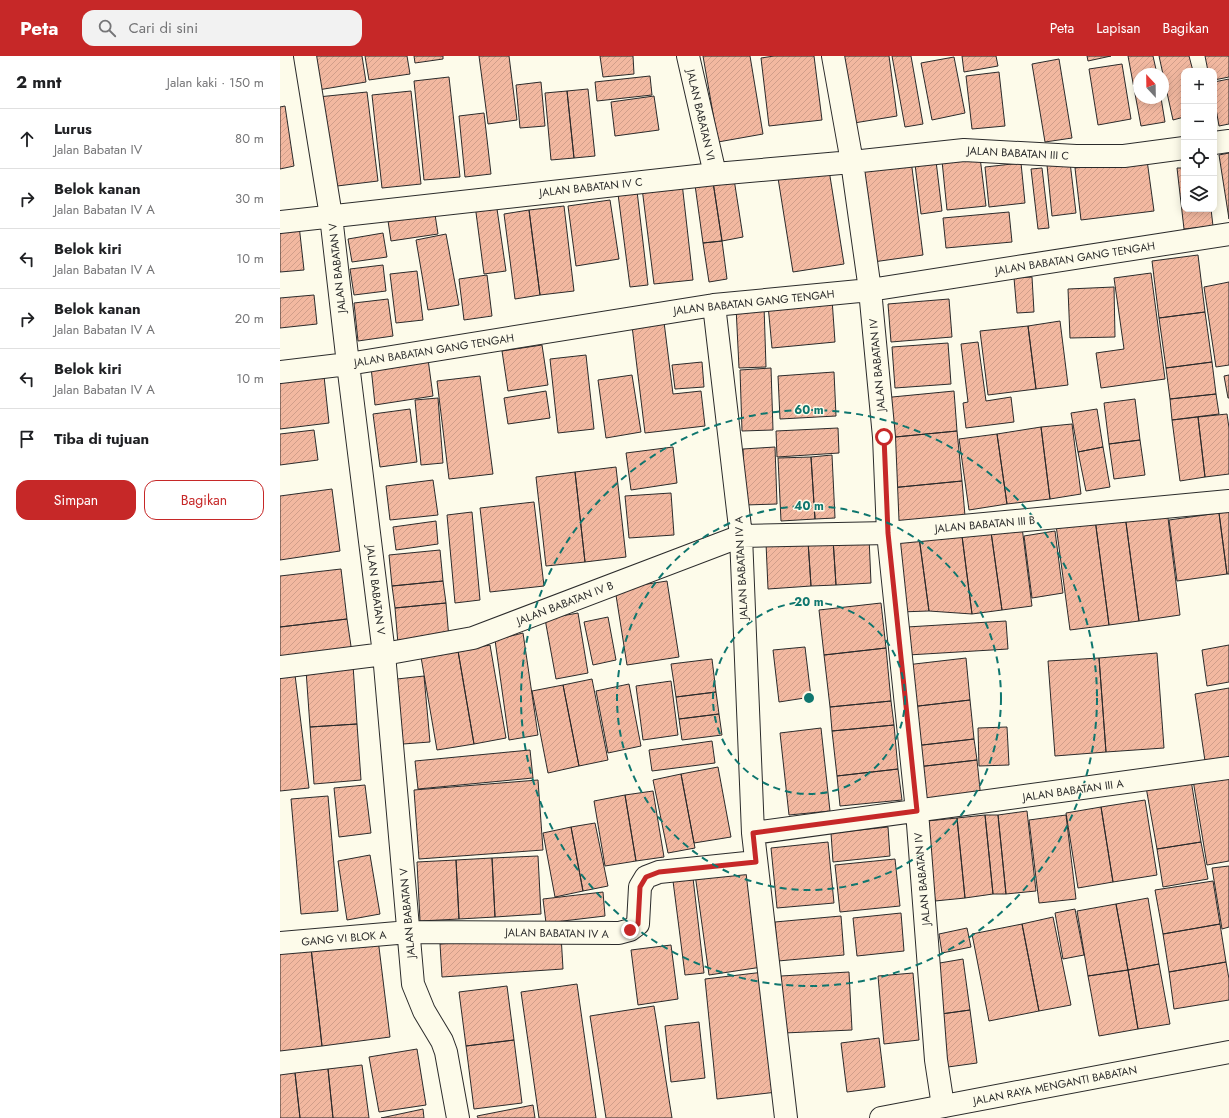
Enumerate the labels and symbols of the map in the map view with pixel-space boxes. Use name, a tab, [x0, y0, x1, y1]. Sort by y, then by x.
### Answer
street label: JALAN BABATAN VI	[682, 66, 719, 162]
north arrow	[1133, 68, 1169, 104]
street label: JALAN BABATAN III C	[965, 142, 1069, 164]
street label: JALAN BABATAN IV C	[537, 174, 643, 201]
street label: JALAN BABATAN V	[324, 222, 350, 316]
street label: JALAN BABATAN GANG TENGAH	[992, 237, 1156, 279]
street label: JALAN BABATAN GANG TENGAH	[671, 286, 835, 319]
street label: JALAN BABATAN IV	[865, 317, 889, 414]
street label: JALAN BABATAN GANG TENGAH	[351, 329, 515, 371]
text: 60 m	[794, 401, 824, 419]
route start	[875, 428, 893, 446]
text: 40 m	[794, 497, 824, 515]
street label: JALAN BABATAN III B	[932, 512, 1036, 537]
street label: JALAN BABATAN IV A	[730, 515, 752, 622]
street label: JALAN BABATAN V	[362, 542, 390, 637]
street label: JALAN BABATAN IV B	[512, 577, 616, 630]
text: 20 m	[794, 593, 824, 611]
centre of rings	[802, 691, 816, 705]
street label: JALAN BABATAN III A	[1020, 775, 1125, 805]
street label: JALAN BABATAN IV	[910, 831, 934, 928]
street label: JALAN BABATAN V	[395, 867, 419, 961]
route end	[621, 921, 639, 939]
street label: JALAN BABATAN IV A	[503, 924, 610, 942]
street label: GANG VI BLOK A	[301, 926, 388, 950]
street label: JALAN RAYA MENGANTI BABATAN	[970, 1061, 1138, 1109]

